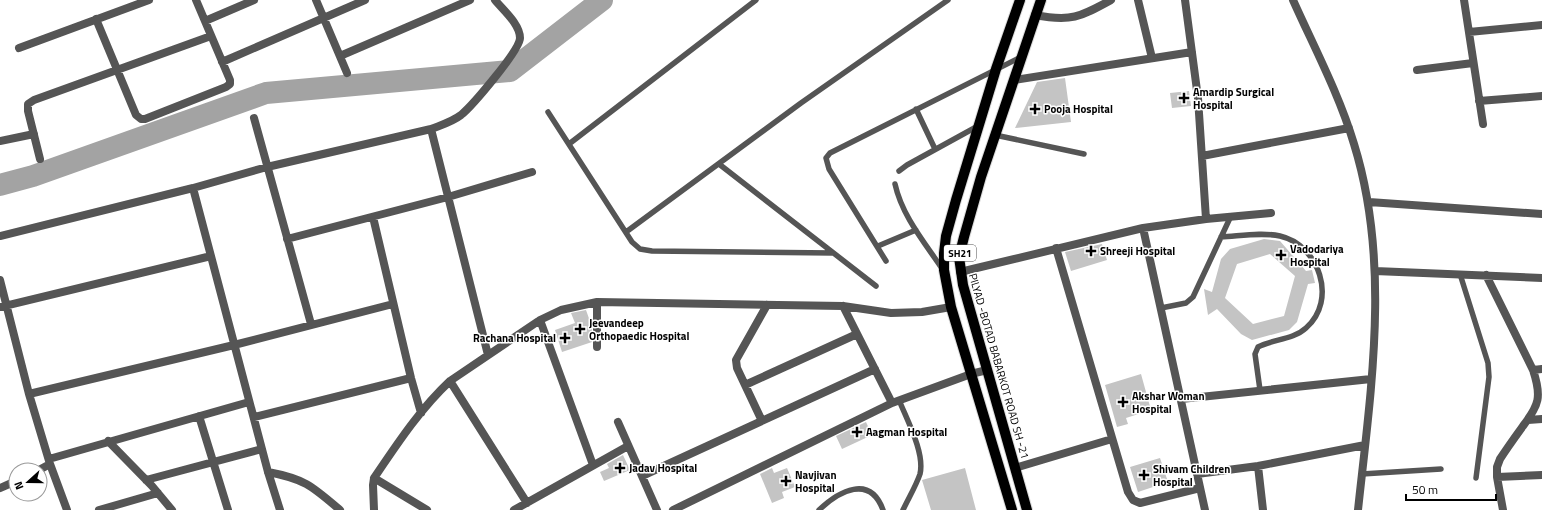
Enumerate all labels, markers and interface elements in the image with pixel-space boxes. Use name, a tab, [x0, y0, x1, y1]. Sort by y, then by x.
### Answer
place label: Amardip Surgical Hospital	[1193, 84, 1274, 113]
marker: Amardip Surgical Hospital	[1178, 92, 1190, 104]
place label: Pooja Hospital	[1044, 101, 1113, 117]
marker: Pooja Hospital	[1029, 103, 1041, 115]
place label: Vadodariya Hospital	[1290, 241, 1344, 270]
place label: Shreeji Hospital	[1100, 243, 1175, 259]
road number: SH21	[944, 245, 976, 261]
marker: Shreeji Hospital	[1085, 245, 1097, 257]
marker: Vadodariya Hospital	[1275, 249, 1287, 261]
street label: PILYAD -BOTAD BABARKOT ROAD SH -21	[965, 271, 1033, 461]
place label: Jeevandeep Orthopaedic Hospital	[589, 315, 689, 344]
marker: Jeevandeep Orthopaedic Hospital	[574, 323, 586, 335]
place label: Rachana Hospital	[473, 330, 556, 346]
marker: Rachana Hospital	[559, 332, 571, 344]
place label: Akshar Woman Hospital	[1132, 388, 1205, 417]
marker: Akshar Woman Hospital	[1117, 396, 1129, 408]
place label: Aagman Hospital	[866, 424, 947, 440]
marker: Aagman Hospital	[851, 426, 863, 438]
place label: Jadav Hospital	[629, 460, 697, 476]
place label: Shivam Children Hospital	[1153, 461, 1230, 490]
north arrow	[8, 462, 48, 502]
marker: Jadav Hospital	[614, 462, 626, 474]
place label: Navjivan Hospital	[795, 467, 836, 496]
marker: Shivam Children Hospital	[1138, 469, 1150, 481]
marker: Navjivan Hospital	[780, 475, 792, 487]
scale bar	[1406, 476, 1496, 502]
text: N	[10, 479, 27, 492]
text: 50 m	[1412, 480, 1438, 499]

